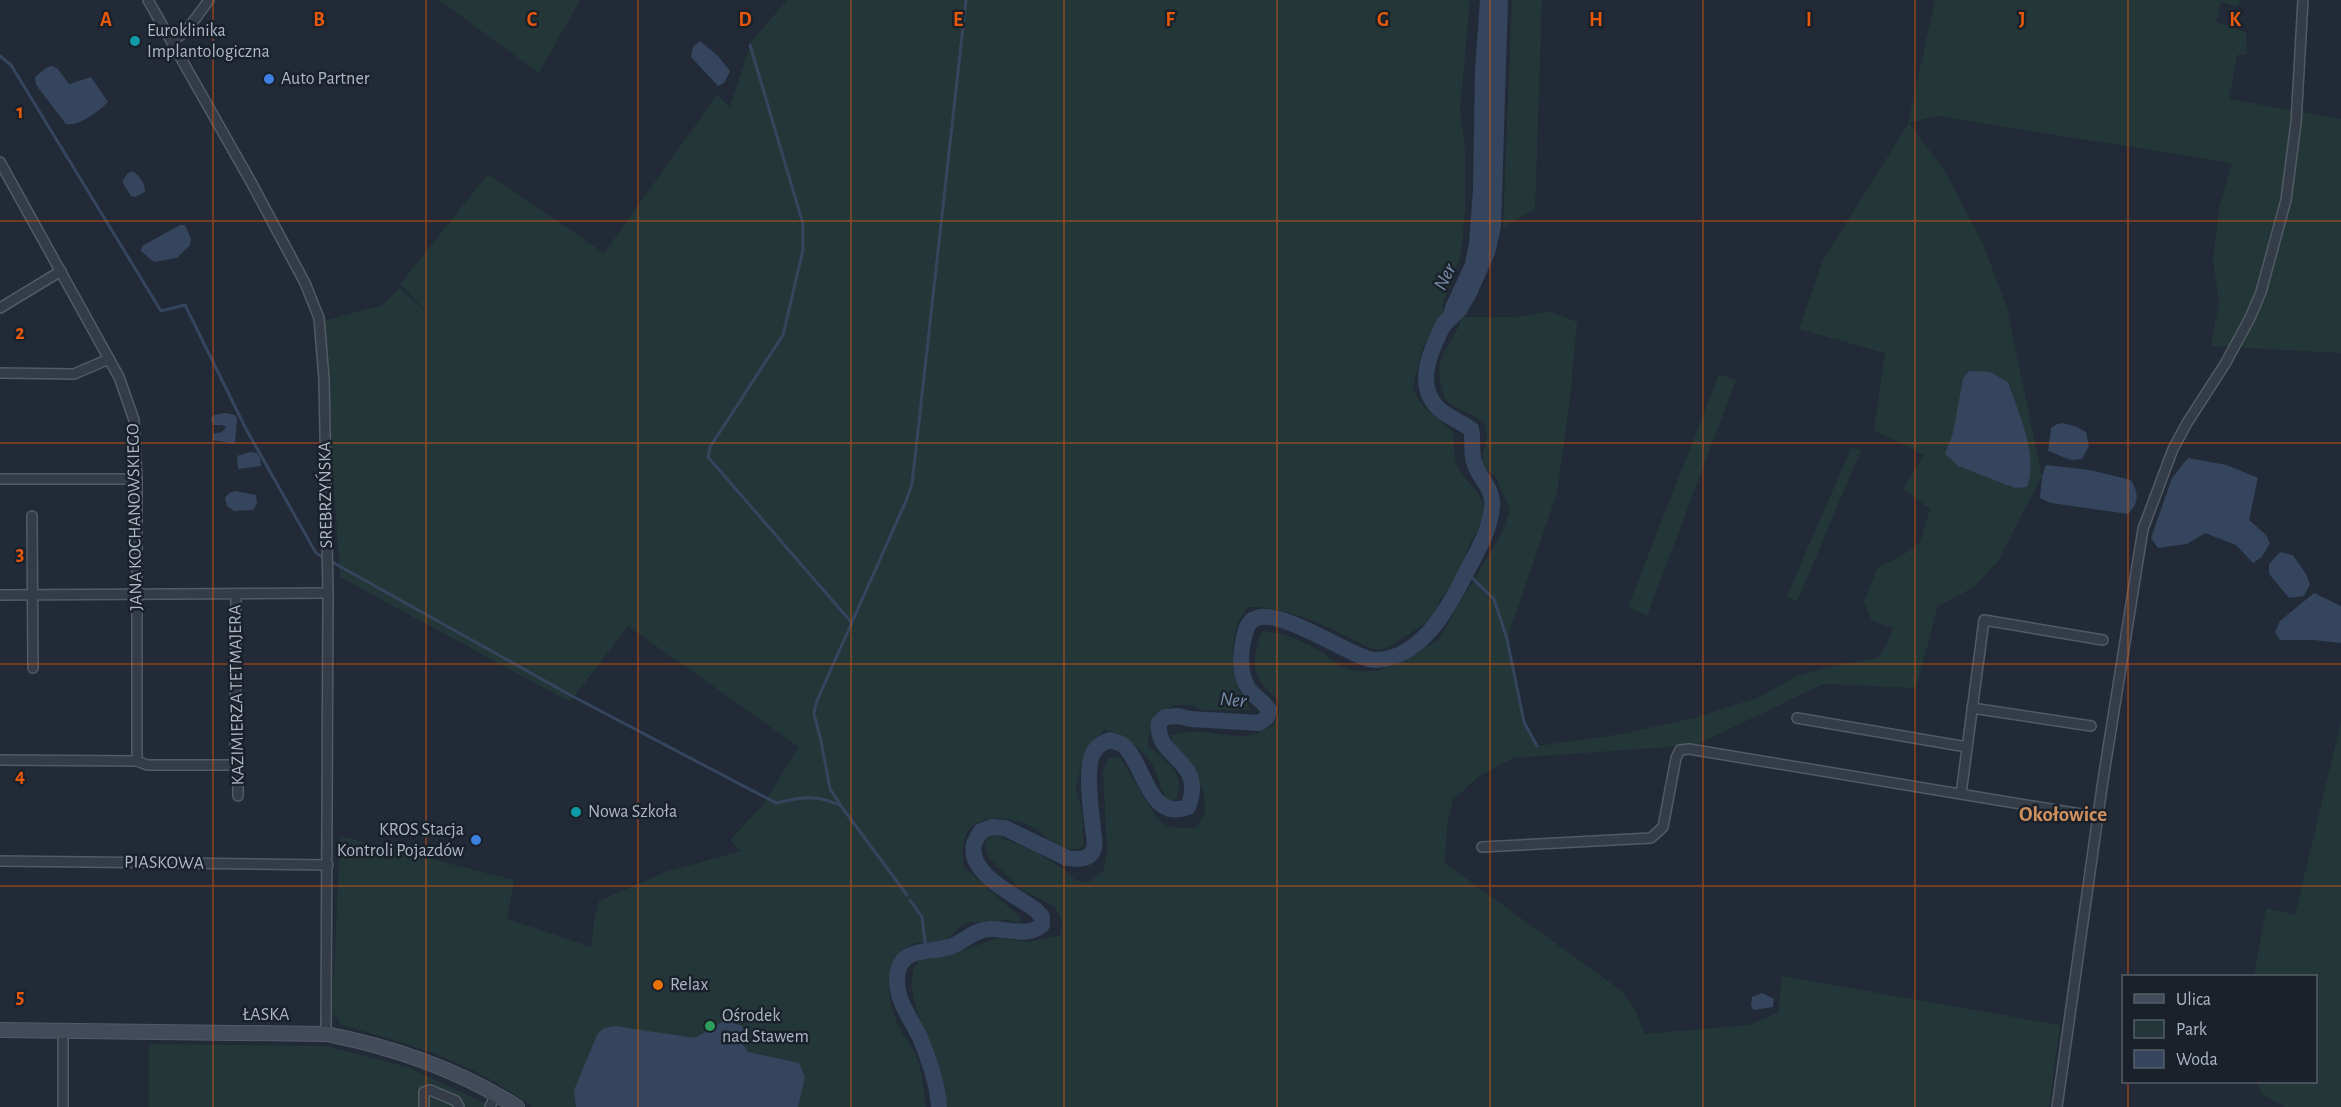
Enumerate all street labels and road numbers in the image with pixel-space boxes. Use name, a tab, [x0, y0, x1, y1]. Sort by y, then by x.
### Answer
street label: JANA KOCHANOWSKIEGO	[124, 423, 146, 611]
street label: SREBRZYŃSKA	[313, 441, 336, 549]
street label: KAZIMIERZA TETMAJERA	[226, 604, 248, 785]
street label: PIASKOWA	[124, 853, 205, 873]
street label: ŁASKA	[243, 1006, 290, 1024]

